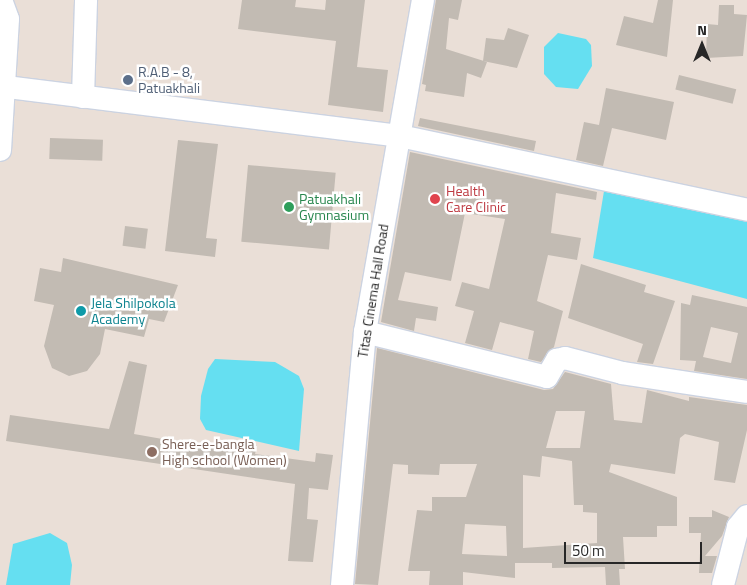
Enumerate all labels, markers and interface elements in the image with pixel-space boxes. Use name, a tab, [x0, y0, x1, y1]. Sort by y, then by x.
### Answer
text: N	[697, 19, 707, 40]
north arrow	[677, 20, 727, 70]
place label: R.A.B - 8, Patuakhali	[138, 64, 200, 96]
marker: R.A.B - 8, Patuakhali	[122, 74, 134, 86]
place label: Health Care Clinic	[446, 183, 506, 216]
place label: Patuakhali Gymnasium	[299, 191, 369, 223]
marker: Health Care Clinic	[428, 192, 442, 206]
marker: Patuakhali Gymnasium	[283, 201, 295, 213]
street label: Titas Cinema Hall Road	[354, 223, 392, 359]
place label: Jela Shilpokola Academy	[91, 295, 176, 328]
marker: Jela Shilpokola Academy	[75, 305, 87, 317]
place label: Shere-e-bangla High school (Women)	[162, 436, 287, 468]
marker: Shere-e-bangla High school (Women)	[146, 446, 158, 458]
scale bar	[567, 532, 704, 564]
text: 50 m	[572, 539, 605, 562]

